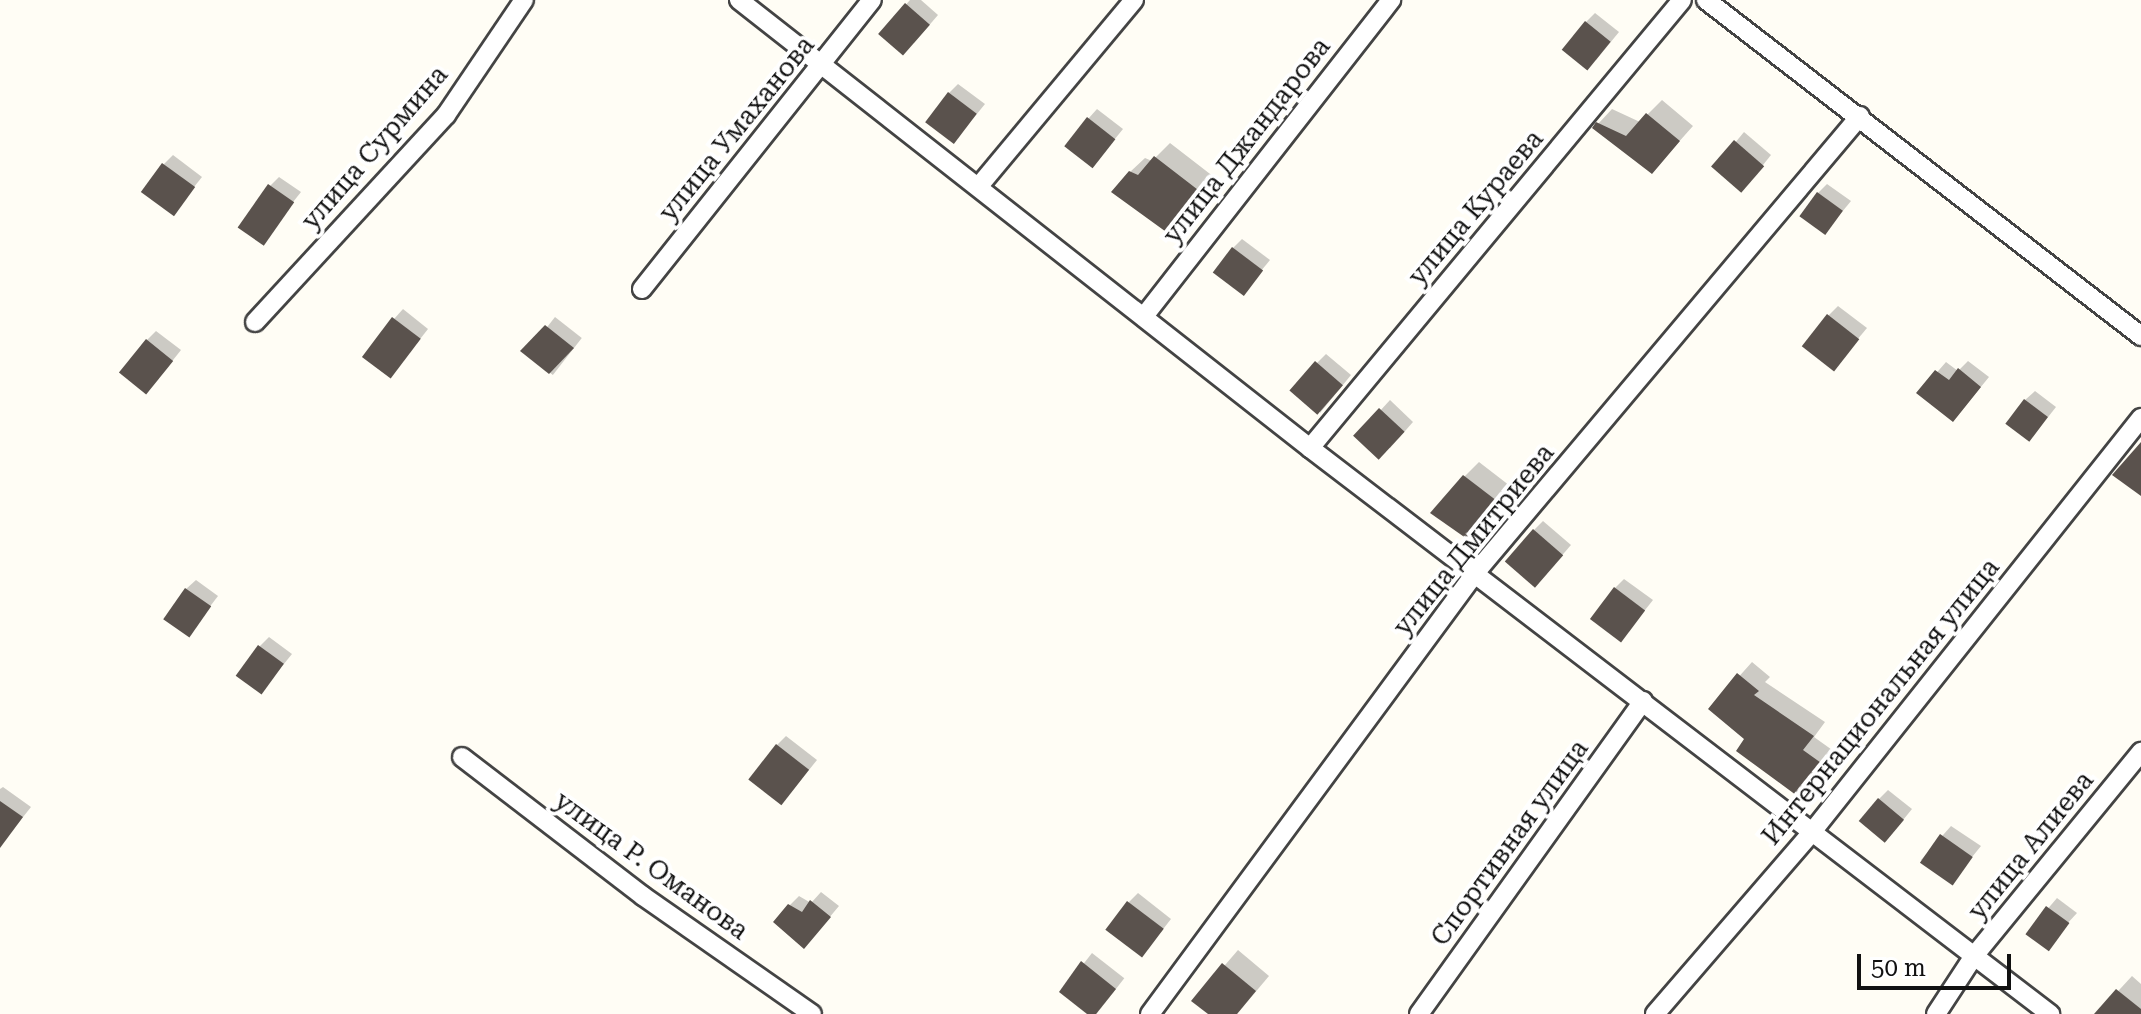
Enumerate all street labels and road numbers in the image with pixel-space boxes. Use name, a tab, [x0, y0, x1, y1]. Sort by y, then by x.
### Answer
street label: улица Умаханова	[653, 30, 821, 228]
street label: улица Джандарова	[1157, 32, 1337, 250]
street label: улица Сурмина	[295, 60, 455, 236]
street label: улица Кураева	[1402, 124, 1550, 292]
street label: улица Дмитриева	[1387, 438, 1561, 642]
street label: Интернациональная улица	[1756, 553, 2006, 851]
street label: Спортивная улица	[1425, 734, 1595, 952]
street label: улица Алиева	[1962, 766, 2100, 926]
street label: улица Р. Оманова	[548, 785, 754, 947]

